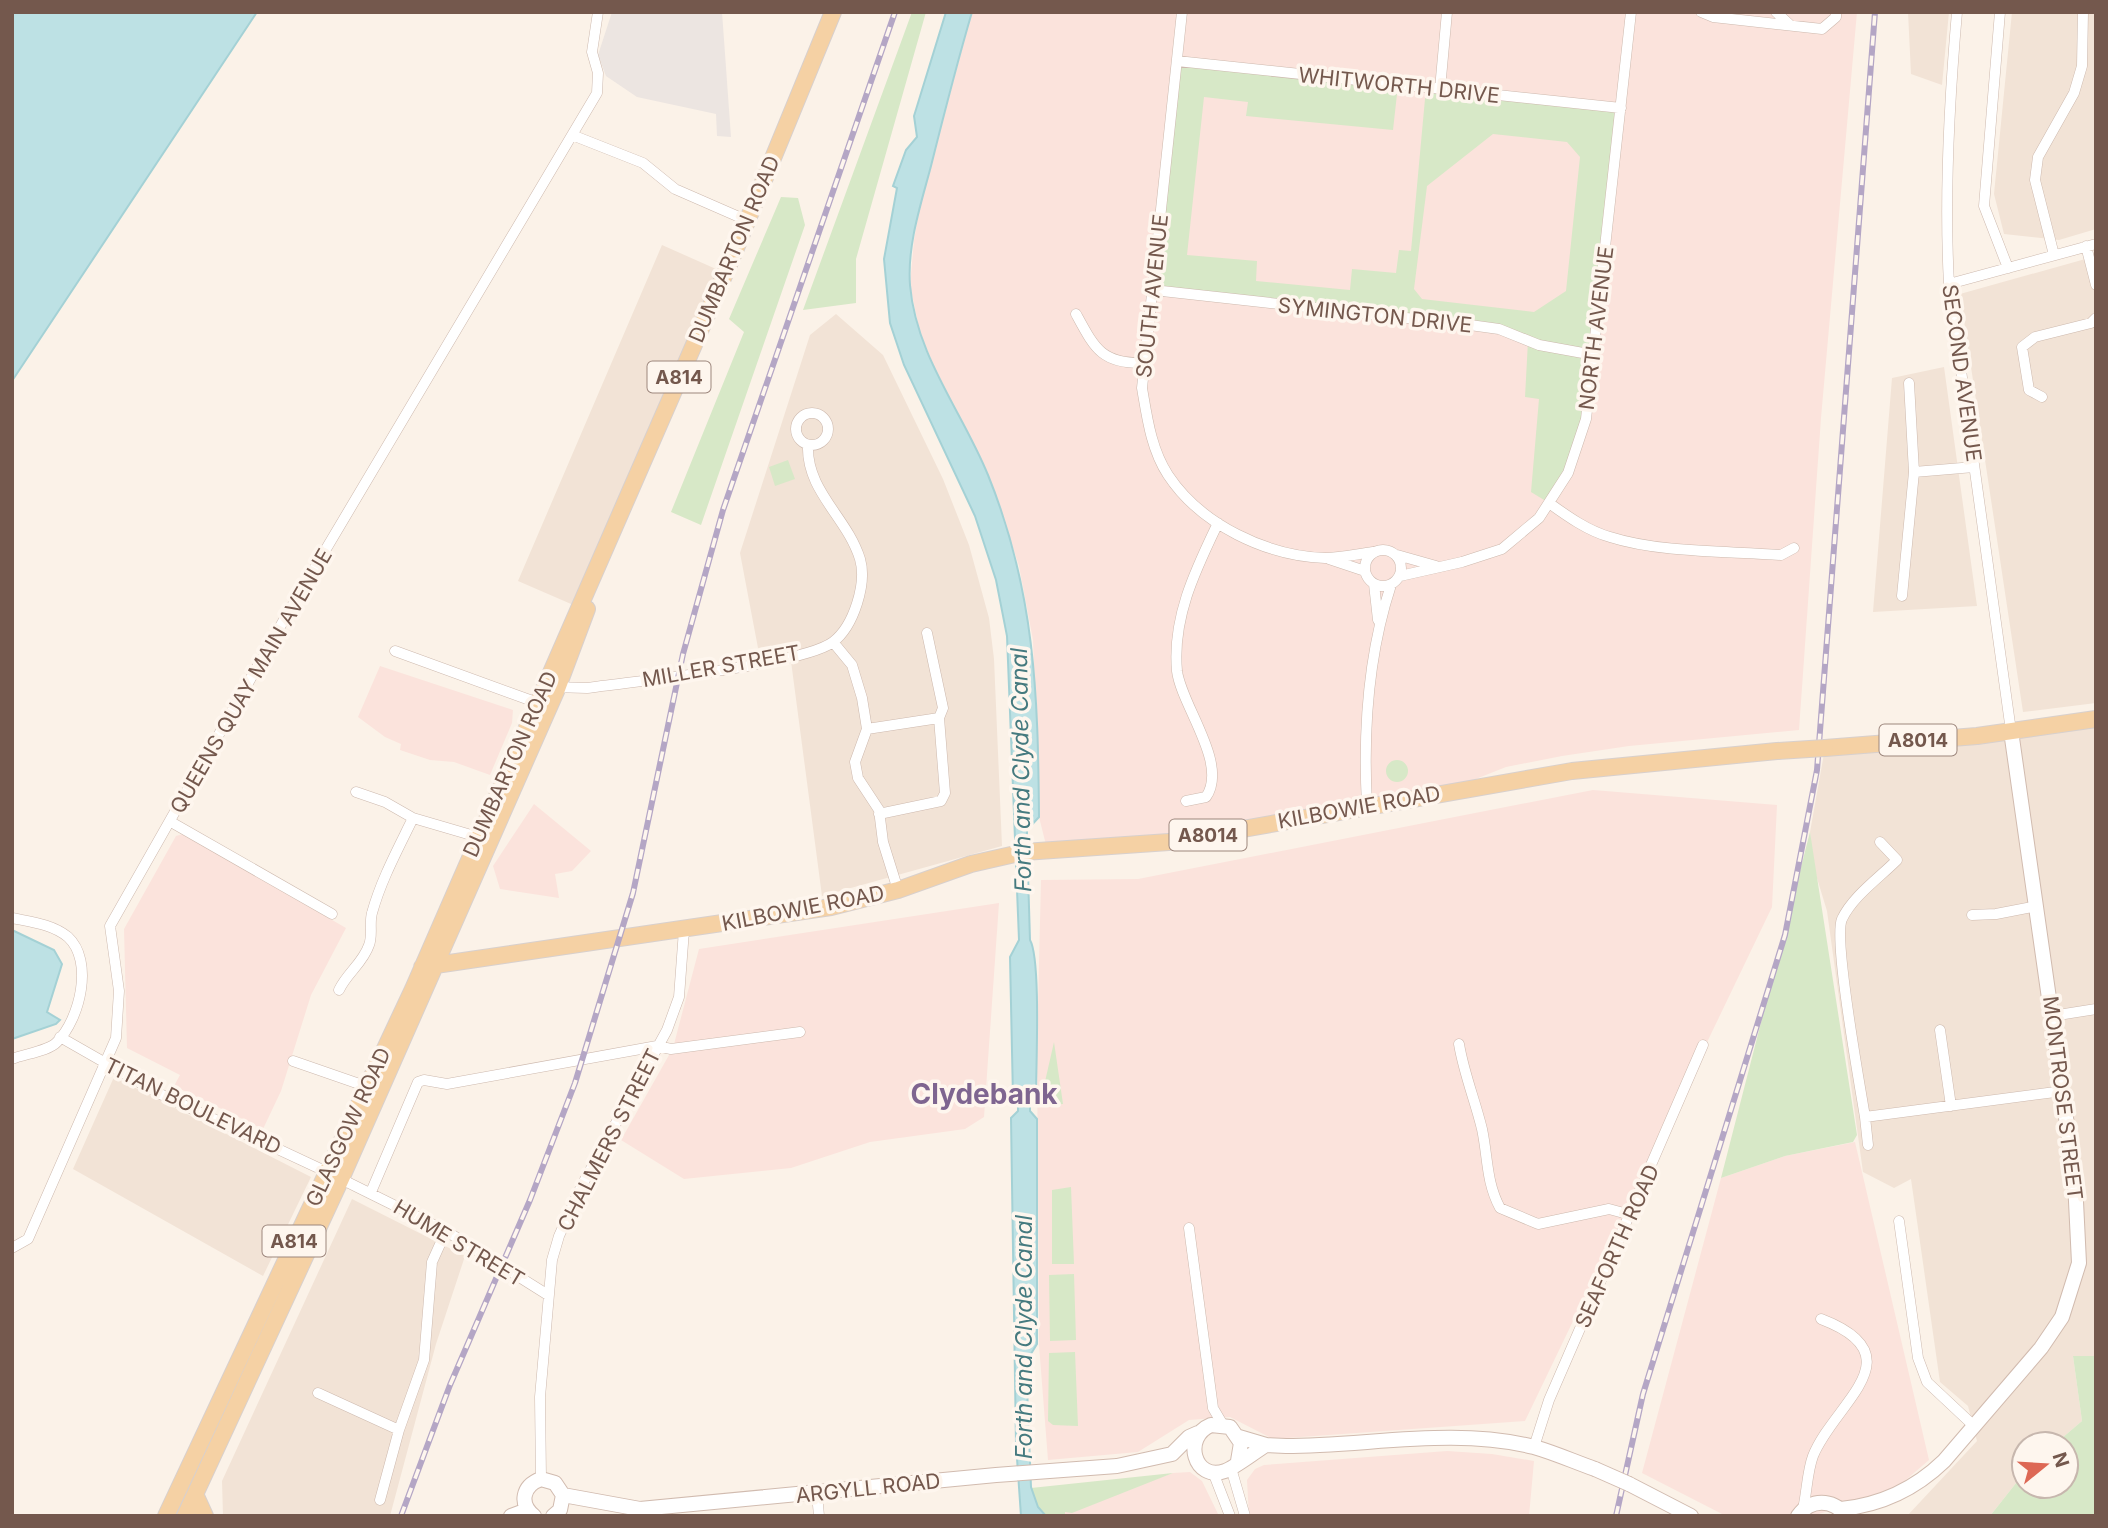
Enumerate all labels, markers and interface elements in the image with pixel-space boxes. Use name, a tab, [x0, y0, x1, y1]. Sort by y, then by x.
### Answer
street label: WHITWORTH DRIVE	[1297, 62, 1501, 108]
street label: DUMBARTON ROAD	[683, 152, 785, 346]
street label: SOUTH AVENUE	[1131, 213, 1173, 379]
street label: NORTH AVENUE	[1574, 245, 1618, 411]
street label: SECOND AVENUE	[1937, 283, 1987, 463]
street label: SYMINGTON DRIVE	[1277, 292, 1473, 338]
road number: A814	[648, 362, 710, 392]
street label: QUEENS QUAY MAIN AVENUE	[165, 544, 337, 818]
street label: MILLER STREET	[640, 640, 802, 692]
water label: Forth and Clyde Canal	[1005, 647, 1037, 892]
street label: DUMBARTON ROAD	[458, 667, 562, 861]
road number: A8014	[1880, 724, 1956, 755]
street label: KILBOWIE ROAD	[1276, 780, 1442, 834]
road number: A8014	[1170, 820, 1246, 850]
street label: KILBOWIE ROAD	[720, 880, 886, 936]
street label: MONTROSE STREET	[2038, 995, 2088, 1201]
street label: GLASGOW ROAD	[300, 1044, 396, 1210]
street label: CHALMERS STREET	[552, 1045, 666, 1235]
street label: TITAN BOULEVARD	[101, 1052, 285, 1160]
district label: Clydebank	[910, 1077, 1058, 1111]
street label: SEAFORTH ROAD	[1570, 1160, 1664, 1332]
street label: HUME STREET	[389, 1194, 529, 1292]
water label: Forth and Clyde Canal	[1010, 1214, 1038, 1459]
road number: A814	[262, 1226, 326, 1256]
north arrow	[2010, 1430, 2080, 1500]
text: N	[2048, 1449, 2074, 1470]
street label: ARGYLL ROAD	[794, 1468, 942, 1508]

